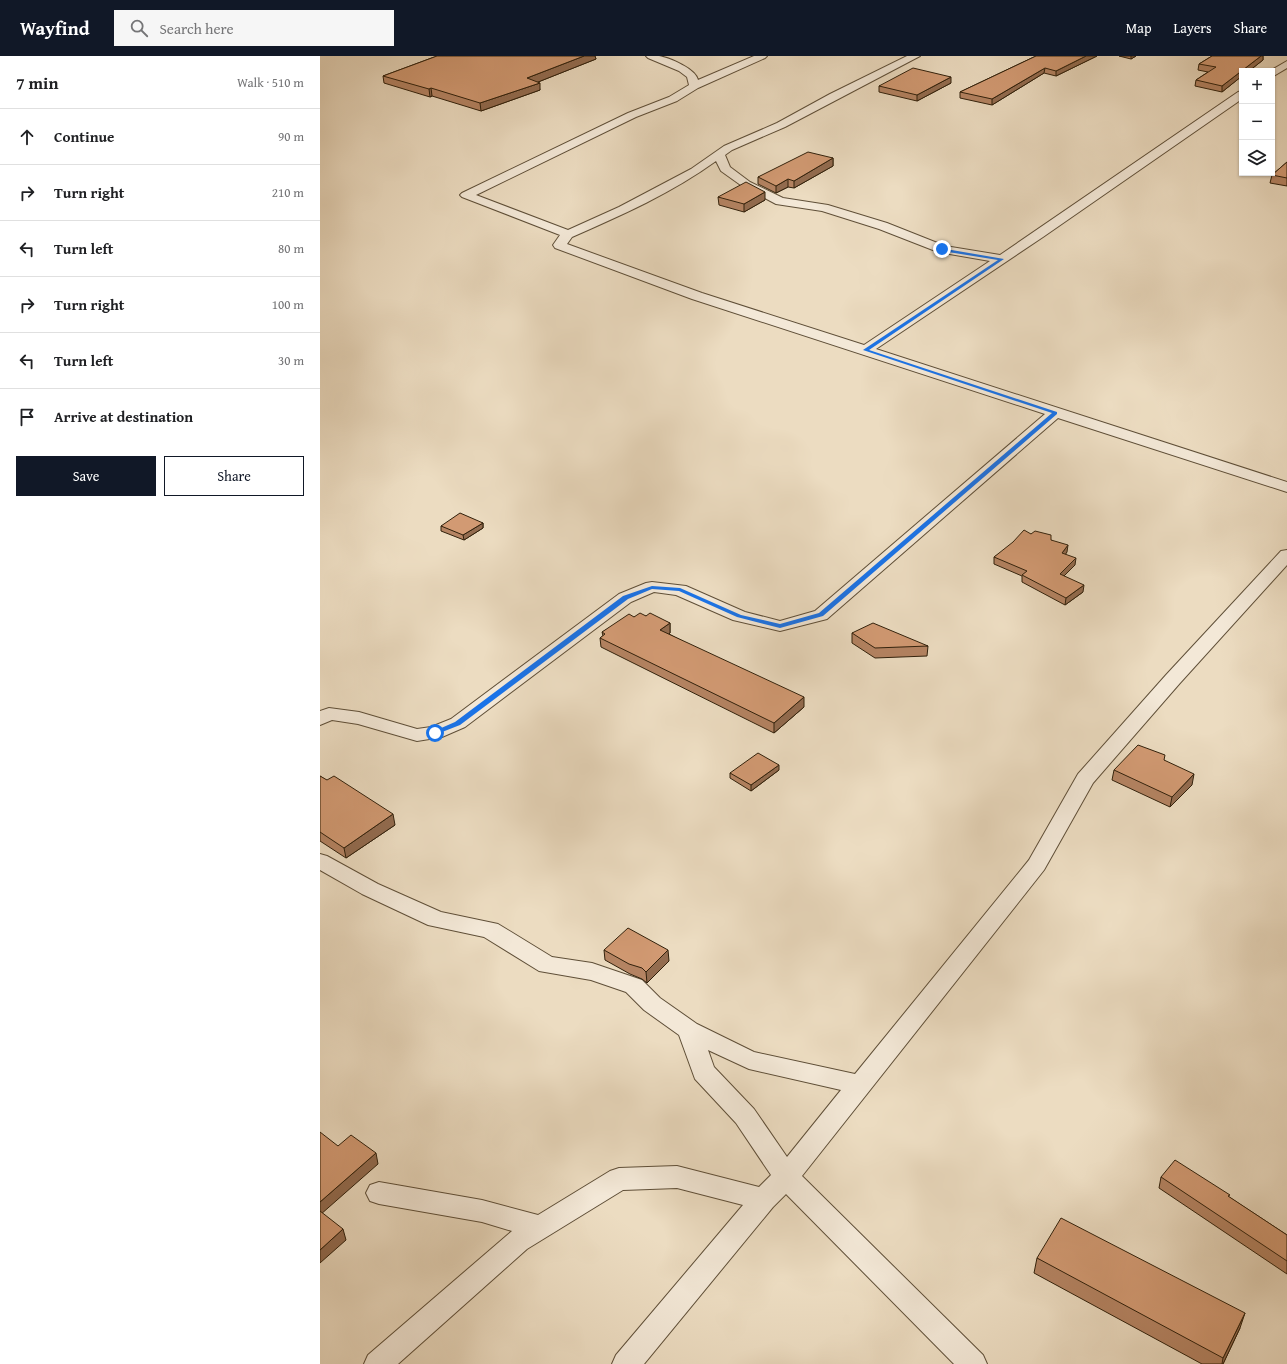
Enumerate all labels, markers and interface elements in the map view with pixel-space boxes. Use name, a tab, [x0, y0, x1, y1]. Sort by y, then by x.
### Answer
search box	[114, 10, 394, 46]
text: Wayfind	[20, 14, 90, 42]
icon: search	[128, 17, 150, 39]
text: Search here	[160, 18, 234, 39]
text: Map	[1126, 18, 1152, 38]
text: Layers	[1174, 18, 1212, 38]
text: Share	[1234, 18, 1267, 38]
map controls	[1239, 68, 1275, 176]
button: +	[1239, 68, 1275, 104]
text: 7 min	[16, 70, 58, 95]
text: Walk · 510 m	[237, 73, 304, 92]
button: −	[1239, 104, 1275, 140]
icon: ahead	[16, 126, 38, 148]
text: Continue	[54, 126, 115, 147]
text: 90 m	[278, 127, 304, 146]
button: layers	[1239, 140, 1275, 176]
icon: right	[16, 182, 38, 204]
text: Turn right	[54, 182, 125, 203]
text: 210 m	[272, 183, 304, 202]
icon: left	[16, 238, 38, 260]
text: Turn left	[54, 238, 113, 259]
text: 80 m	[278, 239, 304, 258]
route end	[933, 240, 951, 258]
icon: right	[16, 294, 38, 316]
text: Turn right	[54, 294, 125, 315]
text: 100 m	[272, 295, 304, 314]
icon: left	[16, 350, 38, 372]
text: Turn left	[54, 350, 113, 371]
text: 30 m	[278, 351, 304, 370]
icon: arrive	[16, 406, 38, 428]
text: Arrive at destination	[54, 406, 193, 427]
button: Save	[16, 456, 156, 496]
button: Share	[164, 456, 304, 496]
route start	[426, 724, 444, 742]

